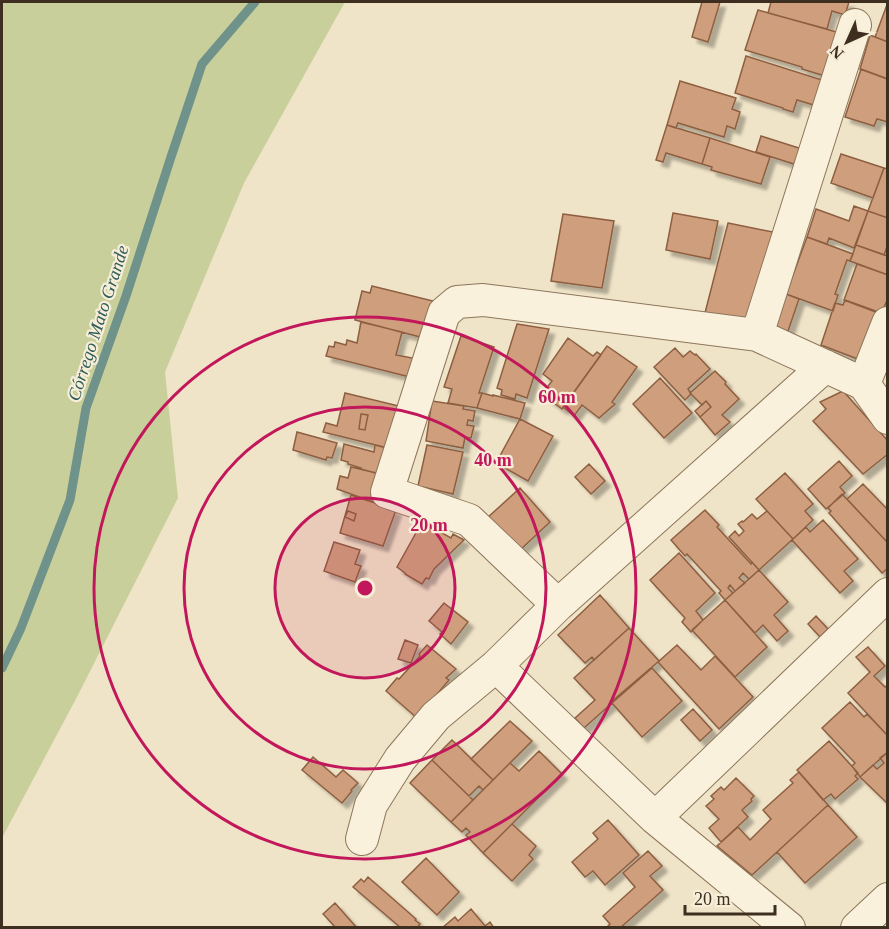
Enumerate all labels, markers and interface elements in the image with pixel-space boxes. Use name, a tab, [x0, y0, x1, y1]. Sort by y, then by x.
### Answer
north arrow	[817, 12, 877, 72]
text: N	[826, 42, 847, 62]
water label: Córrego Mato Grande	[63, 243, 133, 403]
text: 60 m	[538, 387, 576, 407]
text: 40 m	[474, 450, 512, 470]
text: 20 m	[410, 515, 448, 535]
centre of rings	[355, 578, 375, 598]
scale bar	[685, 878, 775, 916]
text: 20 m	[694, 889, 731, 909]

